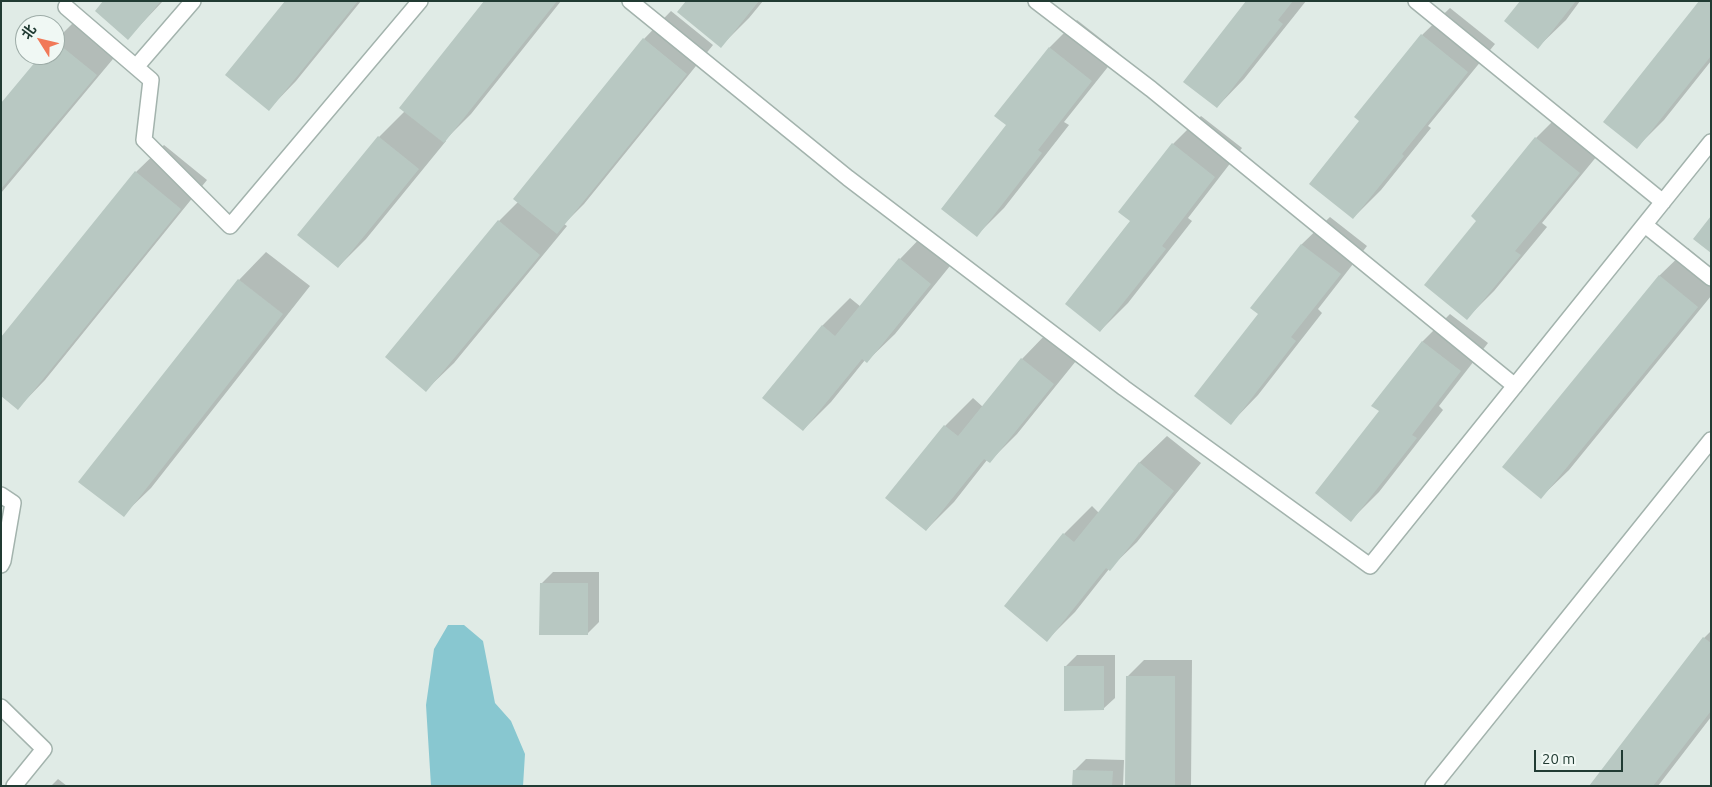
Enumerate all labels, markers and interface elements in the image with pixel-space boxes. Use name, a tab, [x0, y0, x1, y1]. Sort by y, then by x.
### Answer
north arrow	[15, 15, 65, 65]
text: 北	[18, 21, 39, 42]
scale bar	[1537, 740, 1626, 772]
text: 20 m	[1542, 750, 1575, 767]

